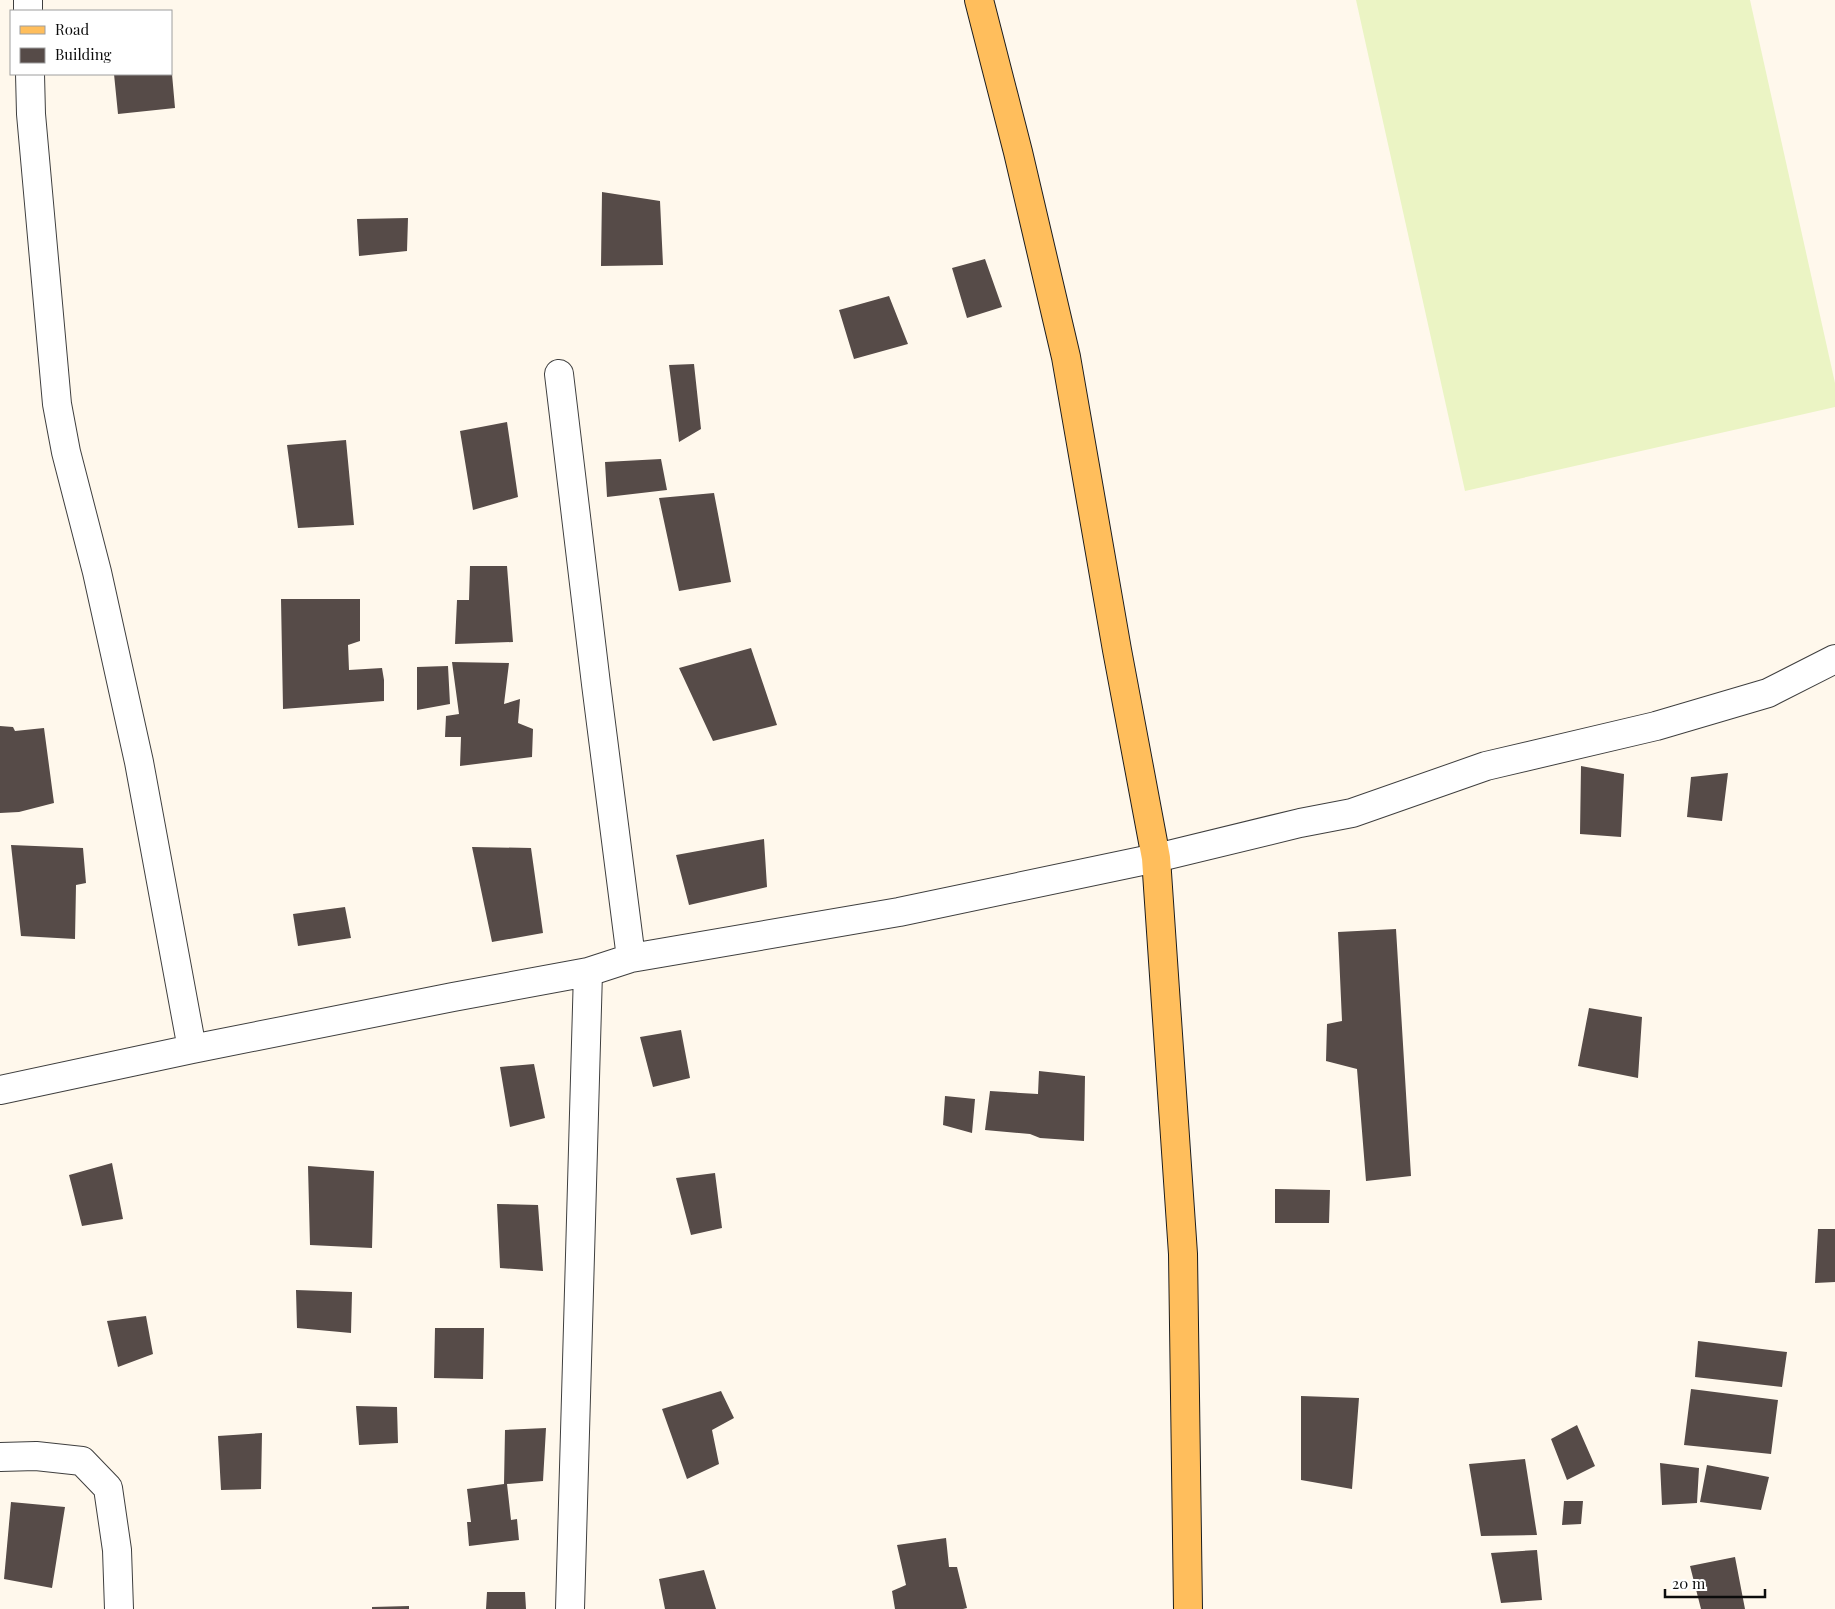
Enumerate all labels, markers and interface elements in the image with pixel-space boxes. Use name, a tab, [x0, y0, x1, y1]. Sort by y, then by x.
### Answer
legend	[10, 10, 172, 75]
text: Road	[55, 19, 89, 39]
text: Building	[55, 44, 112, 64]
scale bar	[1665, 1566, 1765, 1598]
text: 20 m	[1672, 1573, 1706, 1593]

